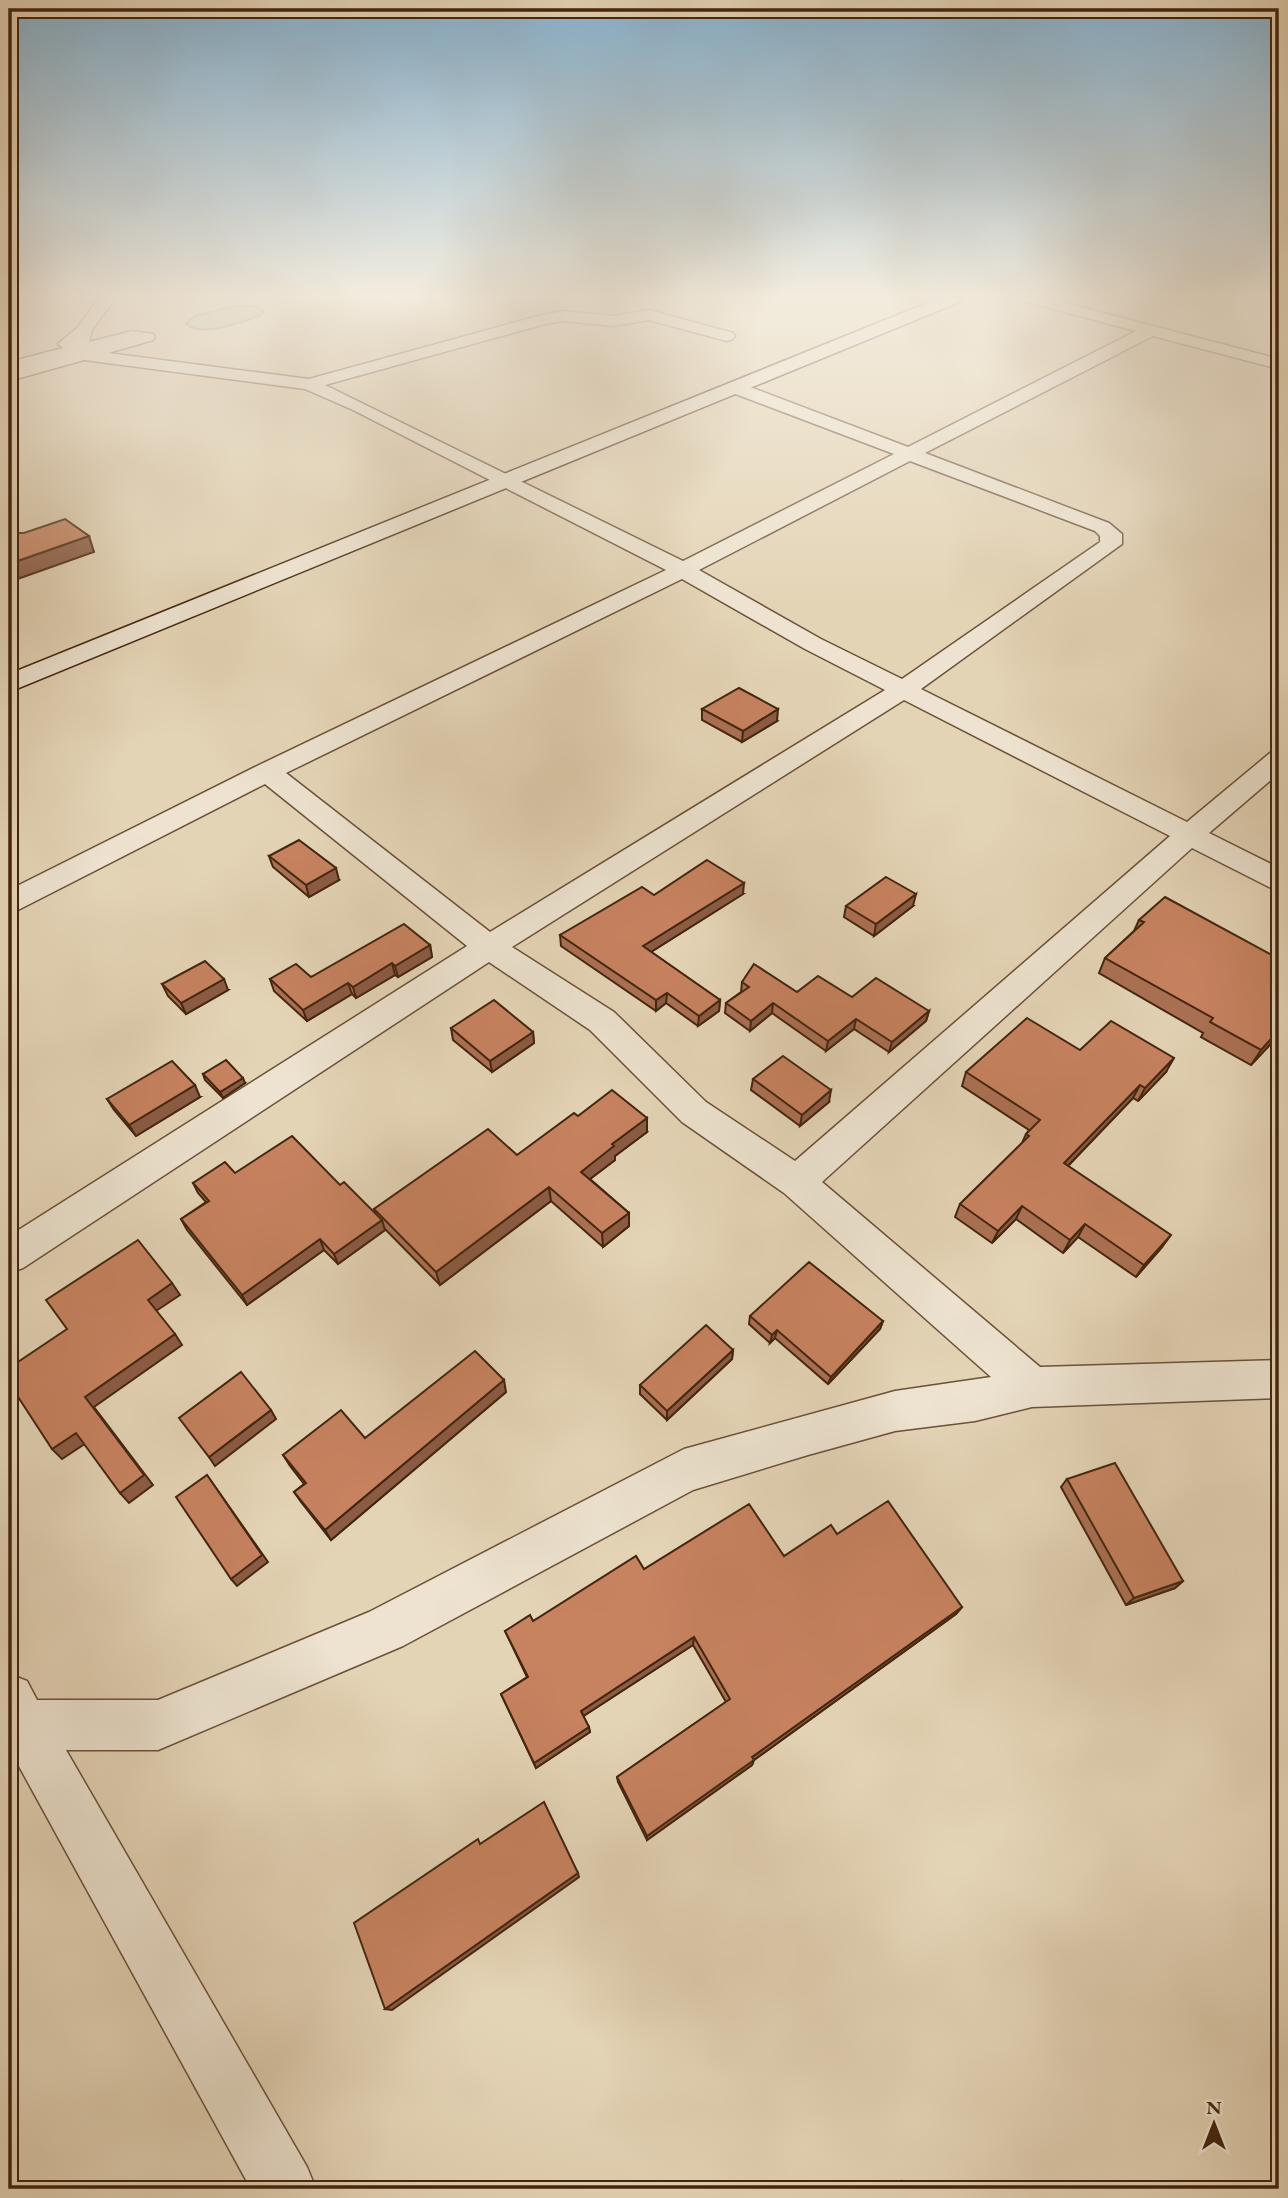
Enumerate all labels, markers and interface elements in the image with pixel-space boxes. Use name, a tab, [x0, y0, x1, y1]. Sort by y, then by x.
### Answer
north arrow	[1180, 2090, 1250, 2160]
text: N	[1206, 2095, 1222, 2120]

